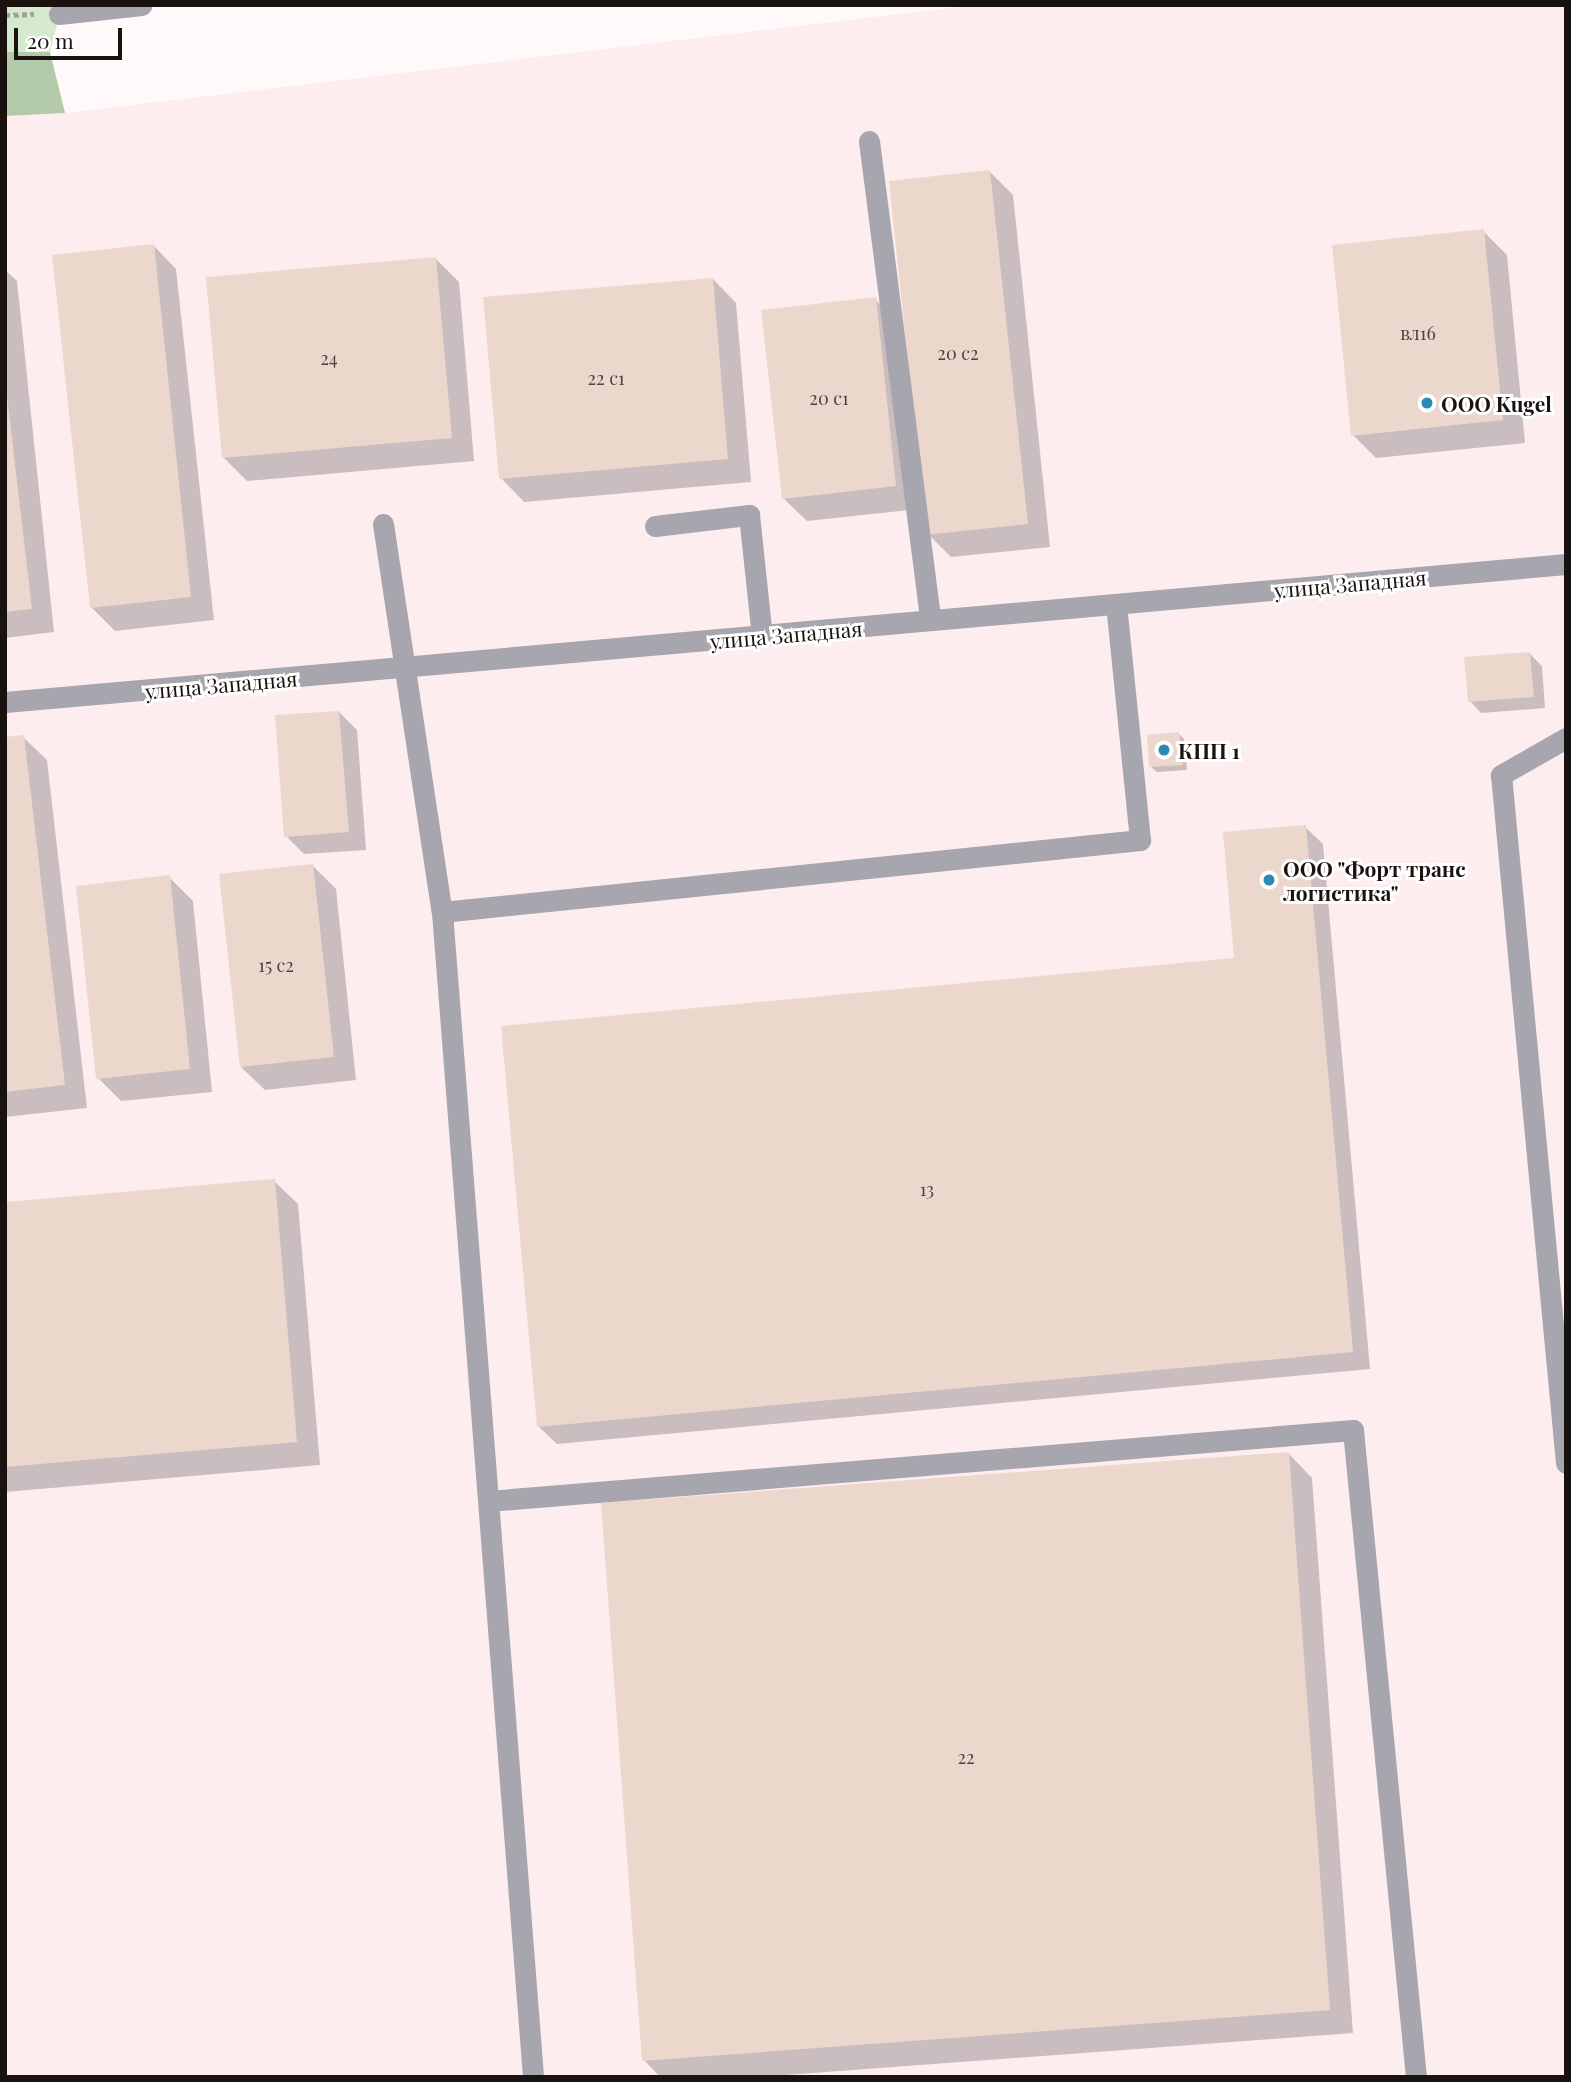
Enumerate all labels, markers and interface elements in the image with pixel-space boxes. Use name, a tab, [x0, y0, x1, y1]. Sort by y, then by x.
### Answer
scale bar	[18, 14, 126, 58]
text: 20 m	[27, 26, 74, 54]
house number: вл16	[1400, 322, 1436, 344]
house number: 20 с2	[937, 342, 979, 364]
house number: 24	[320, 347, 338, 369]
house number: 22 с1	[587, 367, 625, 389]
house number: 20 с1	[809, 387, 849, 409]
place label: OOO Kugel	[1441, 390, 1552, 416]
marker: OOO Kugel	[1419, 395, 1435, 411]
street label: улица Западная	[1273, 564, 1427, 602]
street label: улица Западная	[709, 615, 863, 653]
street label: улица Западная	[144, 665, 298, 703]
place label: КПП 1	[1178, 737, 1240, 763]
marker: КПП 1	[1156, 742, 1172, 758]
place label: ООО "Форт транс логистика"	[1283, 855, 1466, 905]
marker: ООО "Форт транс логистика"	[1261, 872, 1277, 888]
house number: 15 с2	[258, 954, 294, 976]
house number: 13	[920, 1178, 934, 1200]
house number: 22	[957, 1746, 975, 1768]

